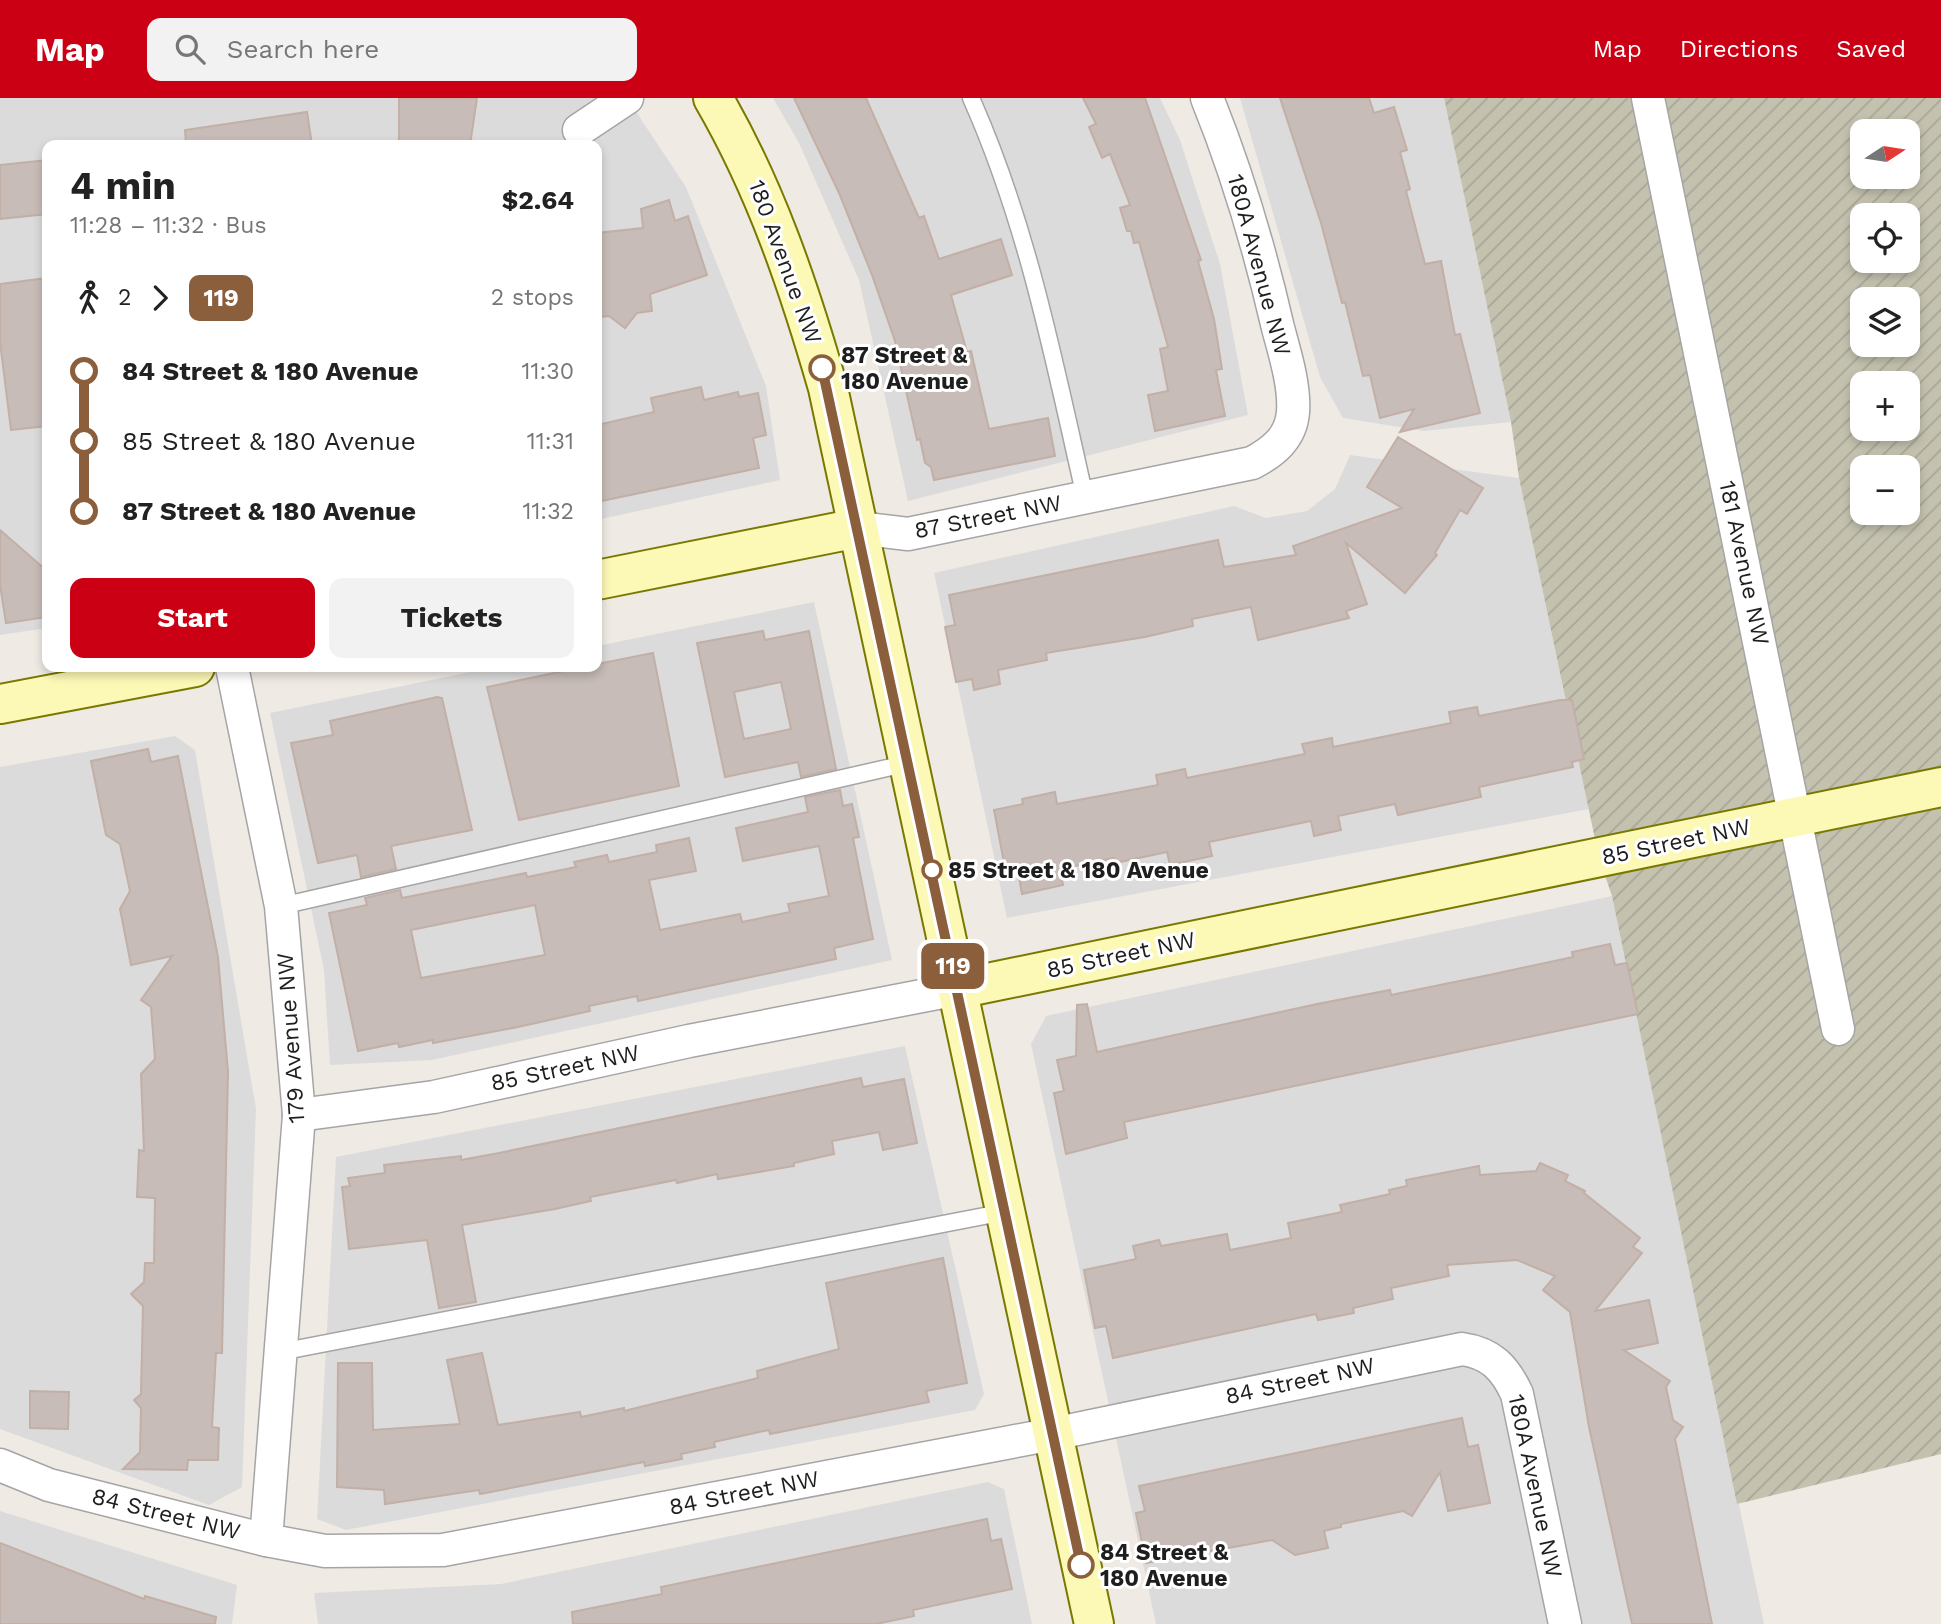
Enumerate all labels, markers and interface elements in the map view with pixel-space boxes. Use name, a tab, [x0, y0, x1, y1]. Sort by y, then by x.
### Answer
search box	[147, 18, 637, 81]
text: Map	[35, 30, 105, 69]
icon: search	[171, 30, 209, 68]
text: Search here	[227, 34, 379, 64]
text: Map	[1593, 35, 1642, 63]
text: Directions	[1680, 35, 1798, 63]
text: Saved	[1836, 35, 1906, 63]
north arrow	[1850, 119, 1920, 189]
map controls	[1850, 119, 1920, 525]
text: 4 min	[70, 164, 176, 208]
street label: 180A Avenue NW	[1222, 171, 1296, 359]
street label: 180 Avenue NW	[743, 176, 827, 348]
text: $2.64	[502, 185, 574, 215]
button: locate	[1850, 203, 1920, 273]
text: 11:28 – 11:32 · Bus	[70, 212, 267, 239]
icon: walk	[70, 279, 108, 317]
icon: forward	[141, 279, 179, 317]
text: 2	[118, 284, 131, 311]
text: 119	[203, 284, 239, 312]
text: 2 stops	[491, 284, 574, 311]
button: layers	[1850, 287, 1920, 357]
place label: 87 Street & 180 Avenue	[841, 342, 969, 395]
marker: 87 Street & 180 Avenue	[809, 355, 835, 381]
text: 84 Street & 180 Avenue	[122, 356, 419, 386]
text: 11:30	[522, 358, 574, 385]
button: +	[1850, 371, 1920, 441]
text: 85 Street & 180 Avenue	[122, 426, 416, 456]
text: 11:31	[527, 428, 574, 455]
button: −	[1850, 455, 1920, 525]
street label: 181 Avenue NW	[1713, 478, 1775, 648]
street label: 87 Street NW	[912, 489, 1064, 545]
text: 87 Street & 180 Avenue	[122, 496, 416, 526]
text: 11:32	[522, 498, 574, 525]
button: Start	[70, 578, 315, 658]
button: Tickets	[329, 578, 574, 658]
street label: 85 Street NW	[1599, 813, 1753, 871]
place label: 85 Street & 180 Avenue	[948, 857, 1209, 884]
marker: 85 Street & 180 Avenue	[922, 860, 942, 880]
street label: 85 Street NW	[1044, 926, 1198, 984]
line badge: 119	[913, 943, 993, 989]
street label: 179 Avenue NW	[272, 952, 310, 1124]
text: 119	[935, 952, 971, 980]
street label: 85 Street NW	[488, 1039, 642, 1097]
street label: 84 Street NW	[1223, 1352, 1377, 1410]
street label: 180A Avenue NW	[1502, 1392, 1568, 1580]
street label: 84 Street NW	[667, 1465, 821, 1521]
street label: 84 Street NW	[89, 1482, 243, 1546]
place label: 84 Street & 180 Avenue	[1100, 1539, 1229, 1592]
marker: 84 Street & 180 Avenue	[1068, 1552, 1094, 1578]

